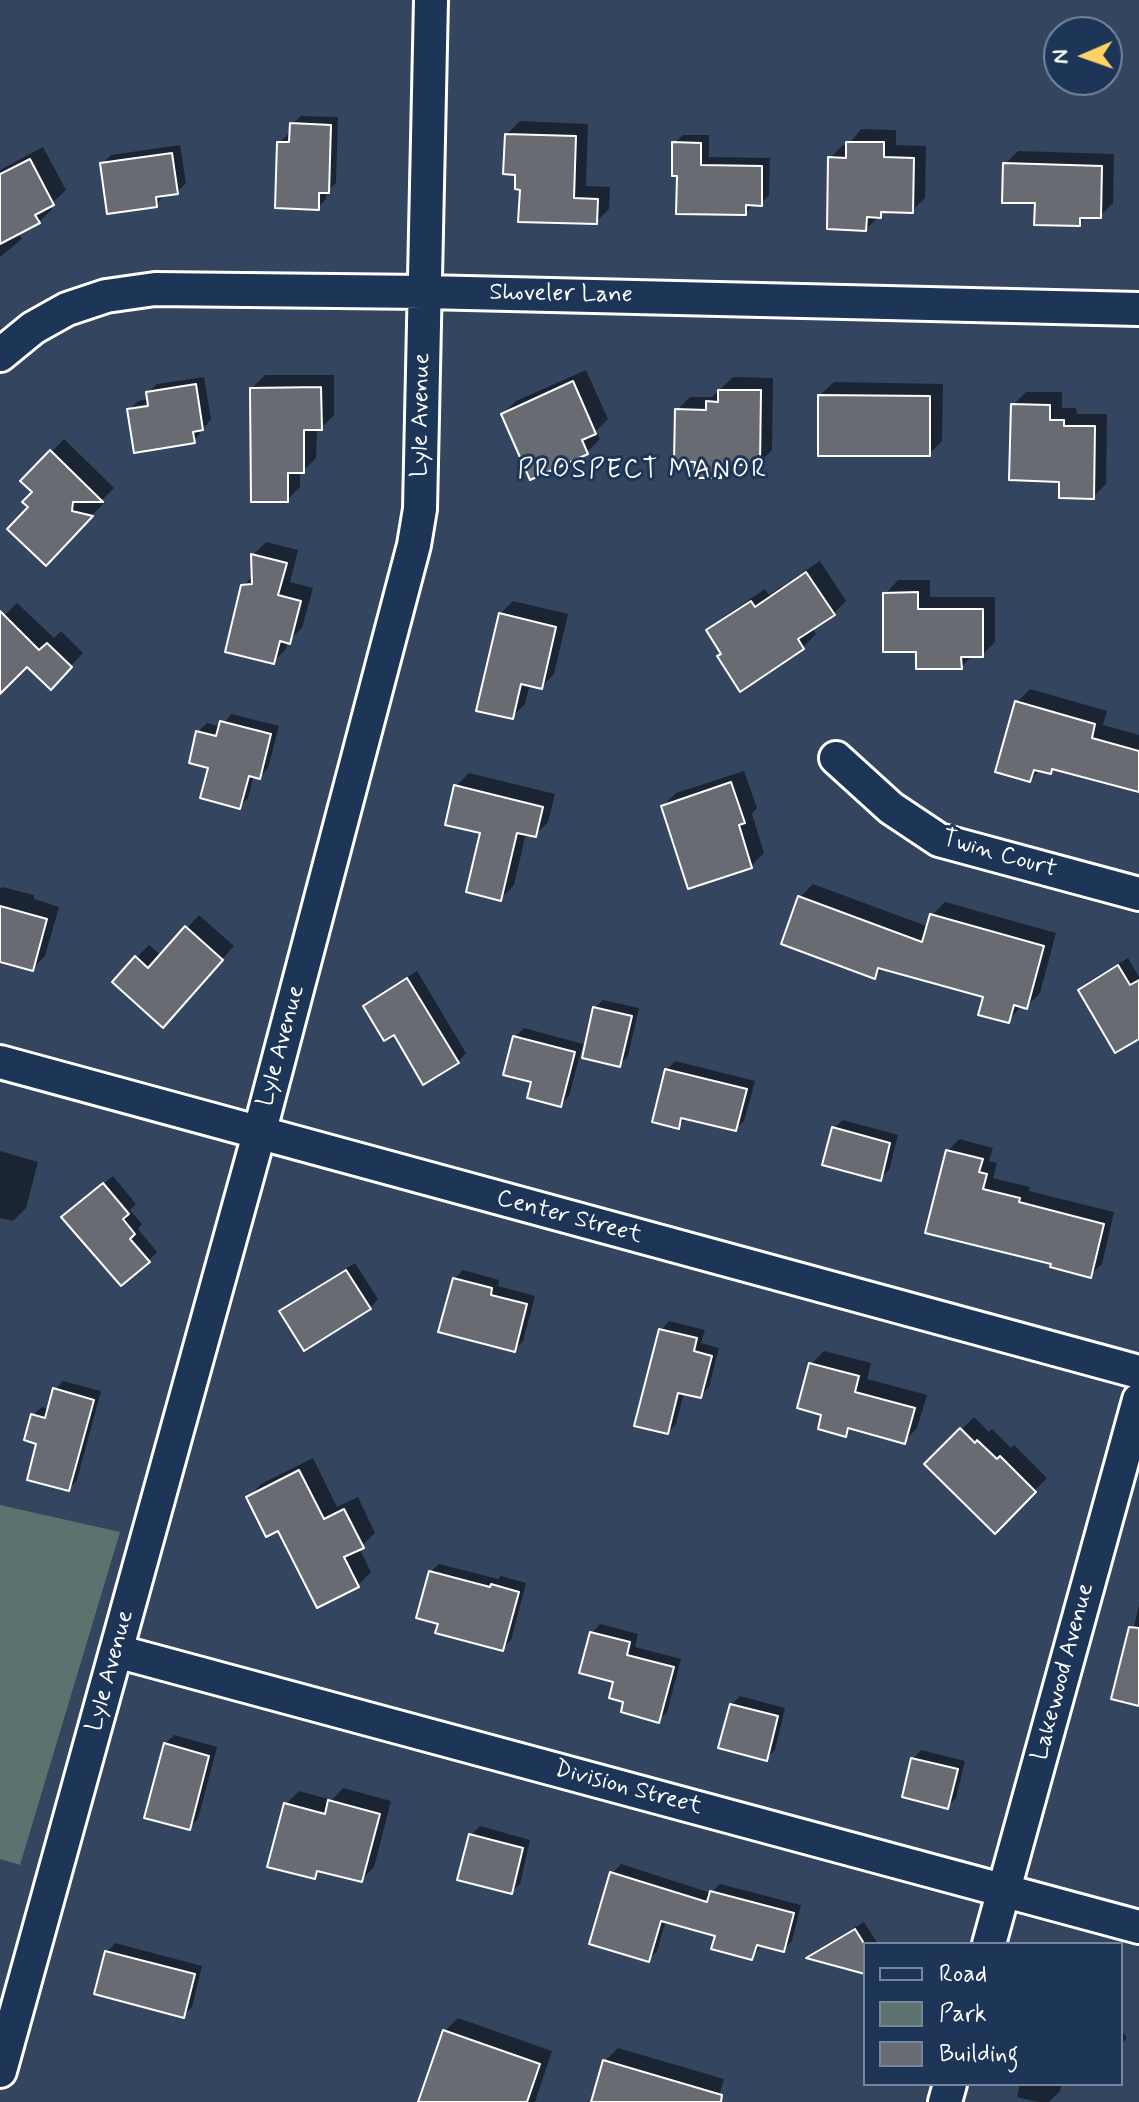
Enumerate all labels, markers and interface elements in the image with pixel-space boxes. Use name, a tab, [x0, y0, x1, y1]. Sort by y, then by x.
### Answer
north arrow	[1043, 16, 1123, 96]
text: N	[1047, 49, 1075, 65]
street label: Shoveler Lane	[489, 279, 633, 311]
street label: Lyle Avenue	[407, 353, 437, 477]
district label: PROSPECT MANOR	[515, 456, 771, 488]
street label: Twin Court	[938, 825, 1060, 885]
street label: Lyle Avenue	[252, 982, 312, 1110]
street label: Center Street	[493, 1185, 645, 1251]
street label: Lakewood Avenue	[1027, 1580, 1101, 1764]
street label: Lyle Avenue	[81, 1607, 141, 1735]
street label: Division Street	[551, 1755, 705, 1823]
legend	[863, 1942, 1123, 2086]
text: Road	[939, 1959, 987, 1990]
text: Park	[939, 1999, 987, 2030]
text: Building	[939, 2039, 1019, 2070]

